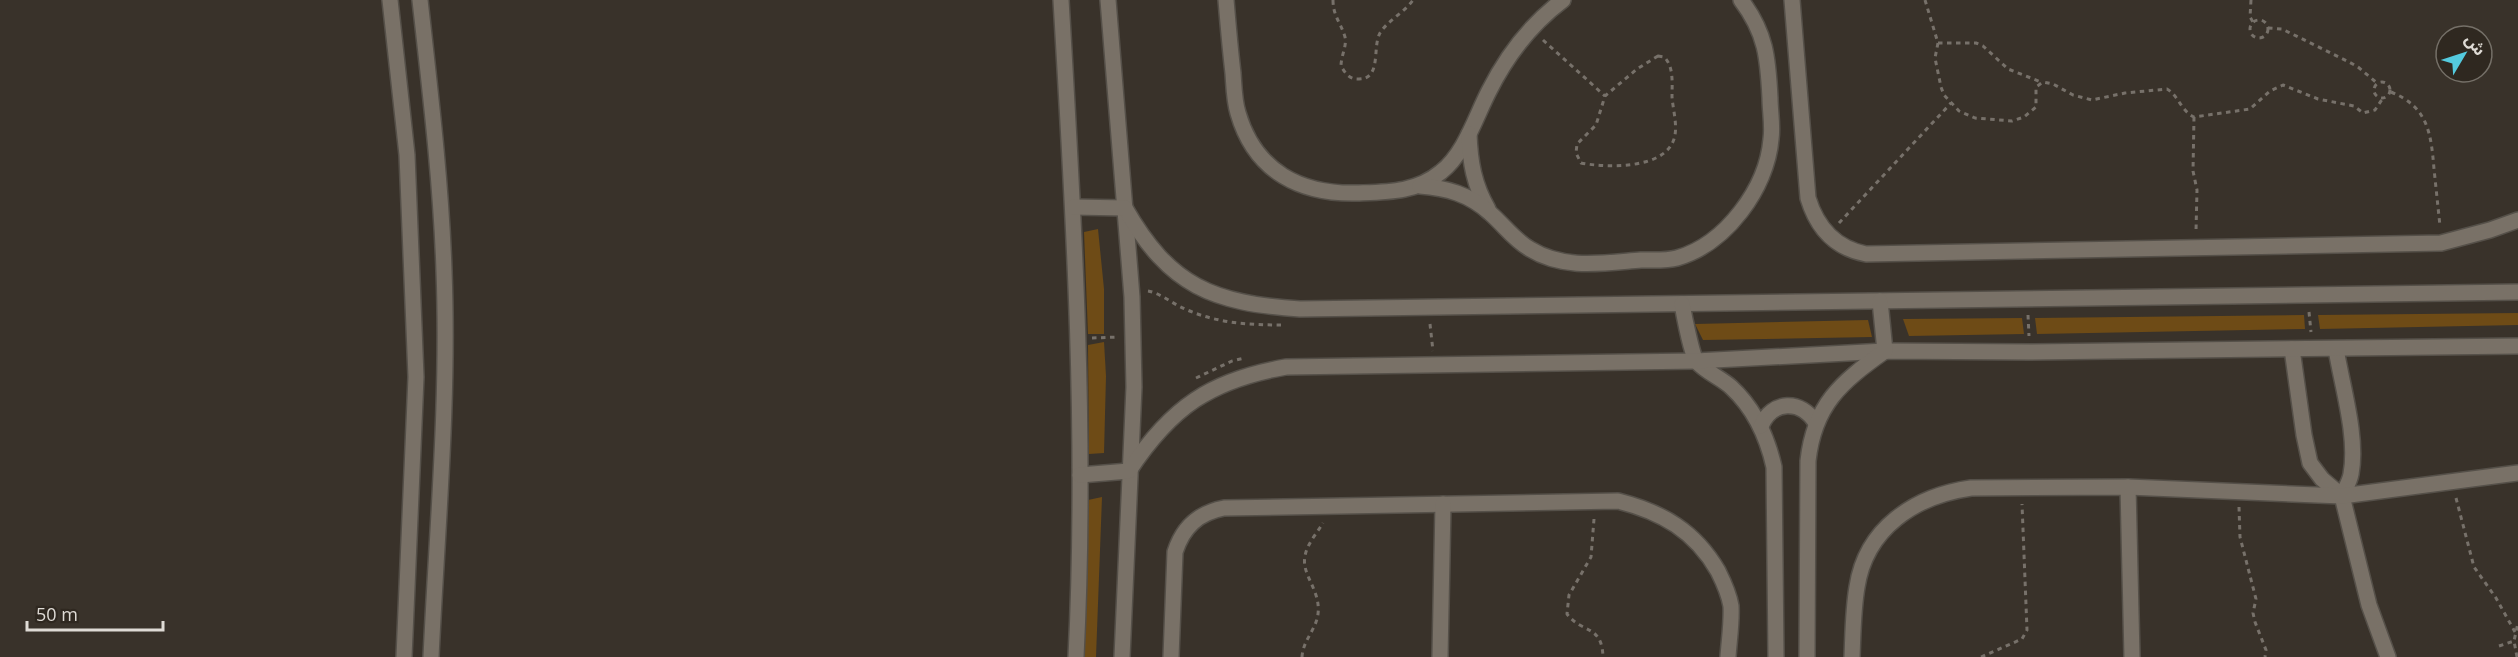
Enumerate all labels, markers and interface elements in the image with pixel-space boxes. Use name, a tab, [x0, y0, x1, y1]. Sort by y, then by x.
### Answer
north arrow	[2434, 24, 2494, 84]
text: ش	[2460, 29, 2491, 60]
scale bar	[27, 594, 164, 632]
text: 50 m	[36, 602, 78, 626]

